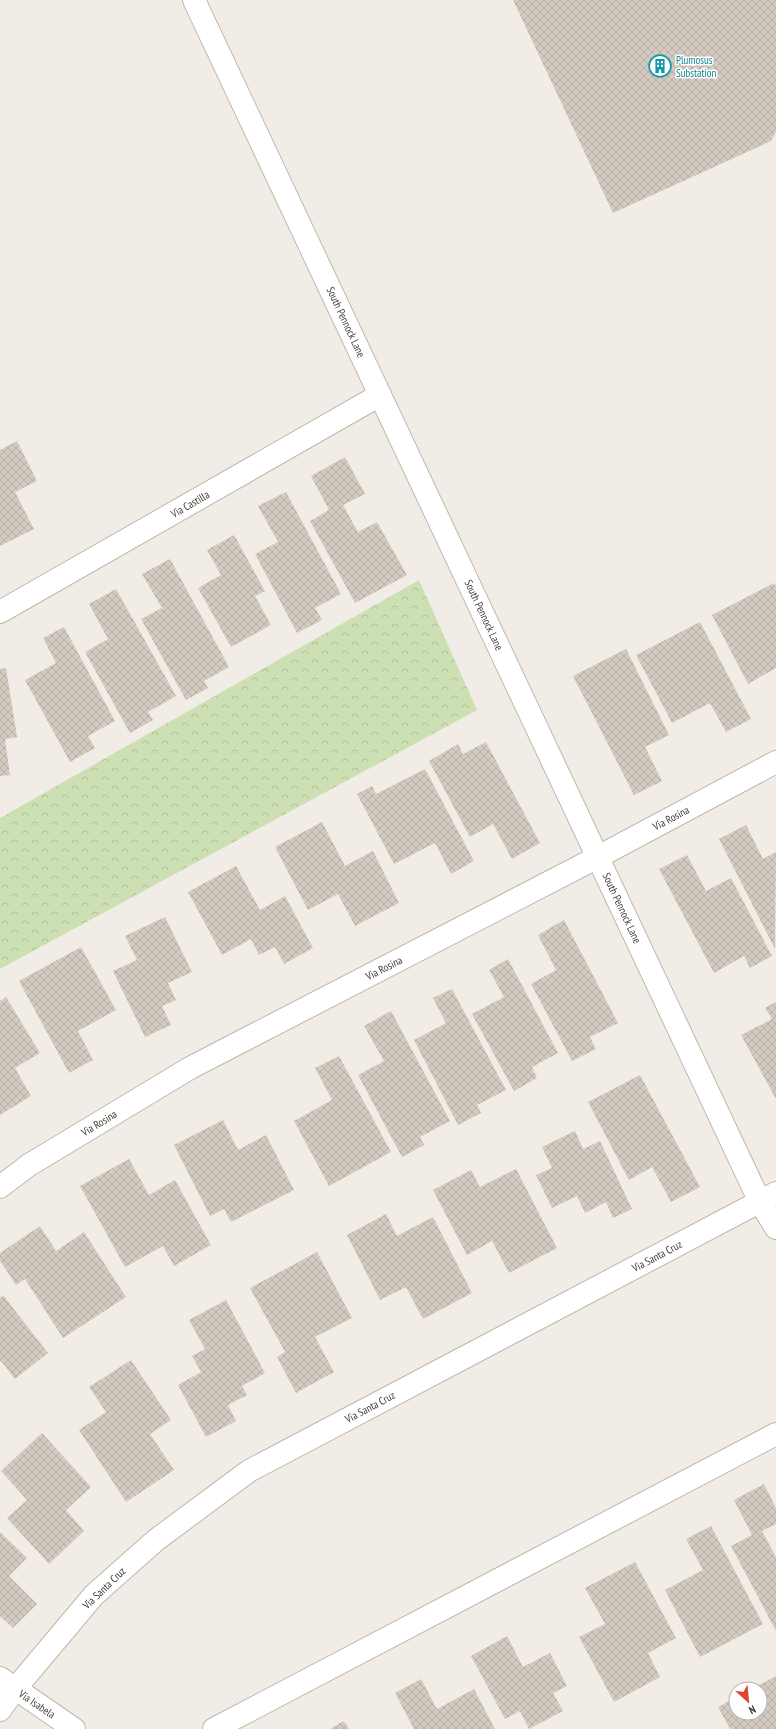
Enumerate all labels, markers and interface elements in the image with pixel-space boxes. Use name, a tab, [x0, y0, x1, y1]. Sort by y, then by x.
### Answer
building icon: Plumosus Substation	[647, 53, 673, 79]
place label: Plumosus Substation	[676, 53, 717, 80]
street label: South Pennock Lane	[323, 284, 369, 360]
street label: Via Castilla	[167, 487, 212, 521]
street label: South Pennock Lane	[461, 577, 507, 653]
street label: Via Rosina	[650, 803, 692, 834]
street label: South Pennock Lane	[599, 870, 645, 946]
street label: Via Rosina	[362, 953, 405, 984]
street label: Via Rosina	[78, 1107, 119, 1140]
street label: Via Santa Cruz	[629, 1237, 684, 1275]
street label: Via Santa Cruz	[342, 1388, 397, 1426]
street label: Via Santa Cruz	[79, 1564, 129, 1613]
north arrow	[728, 1681, 768, 1721]
street label: Via Isabela	[15, 1686, 58, 1721]
text: N	[747, 1702, 758, 1718]

